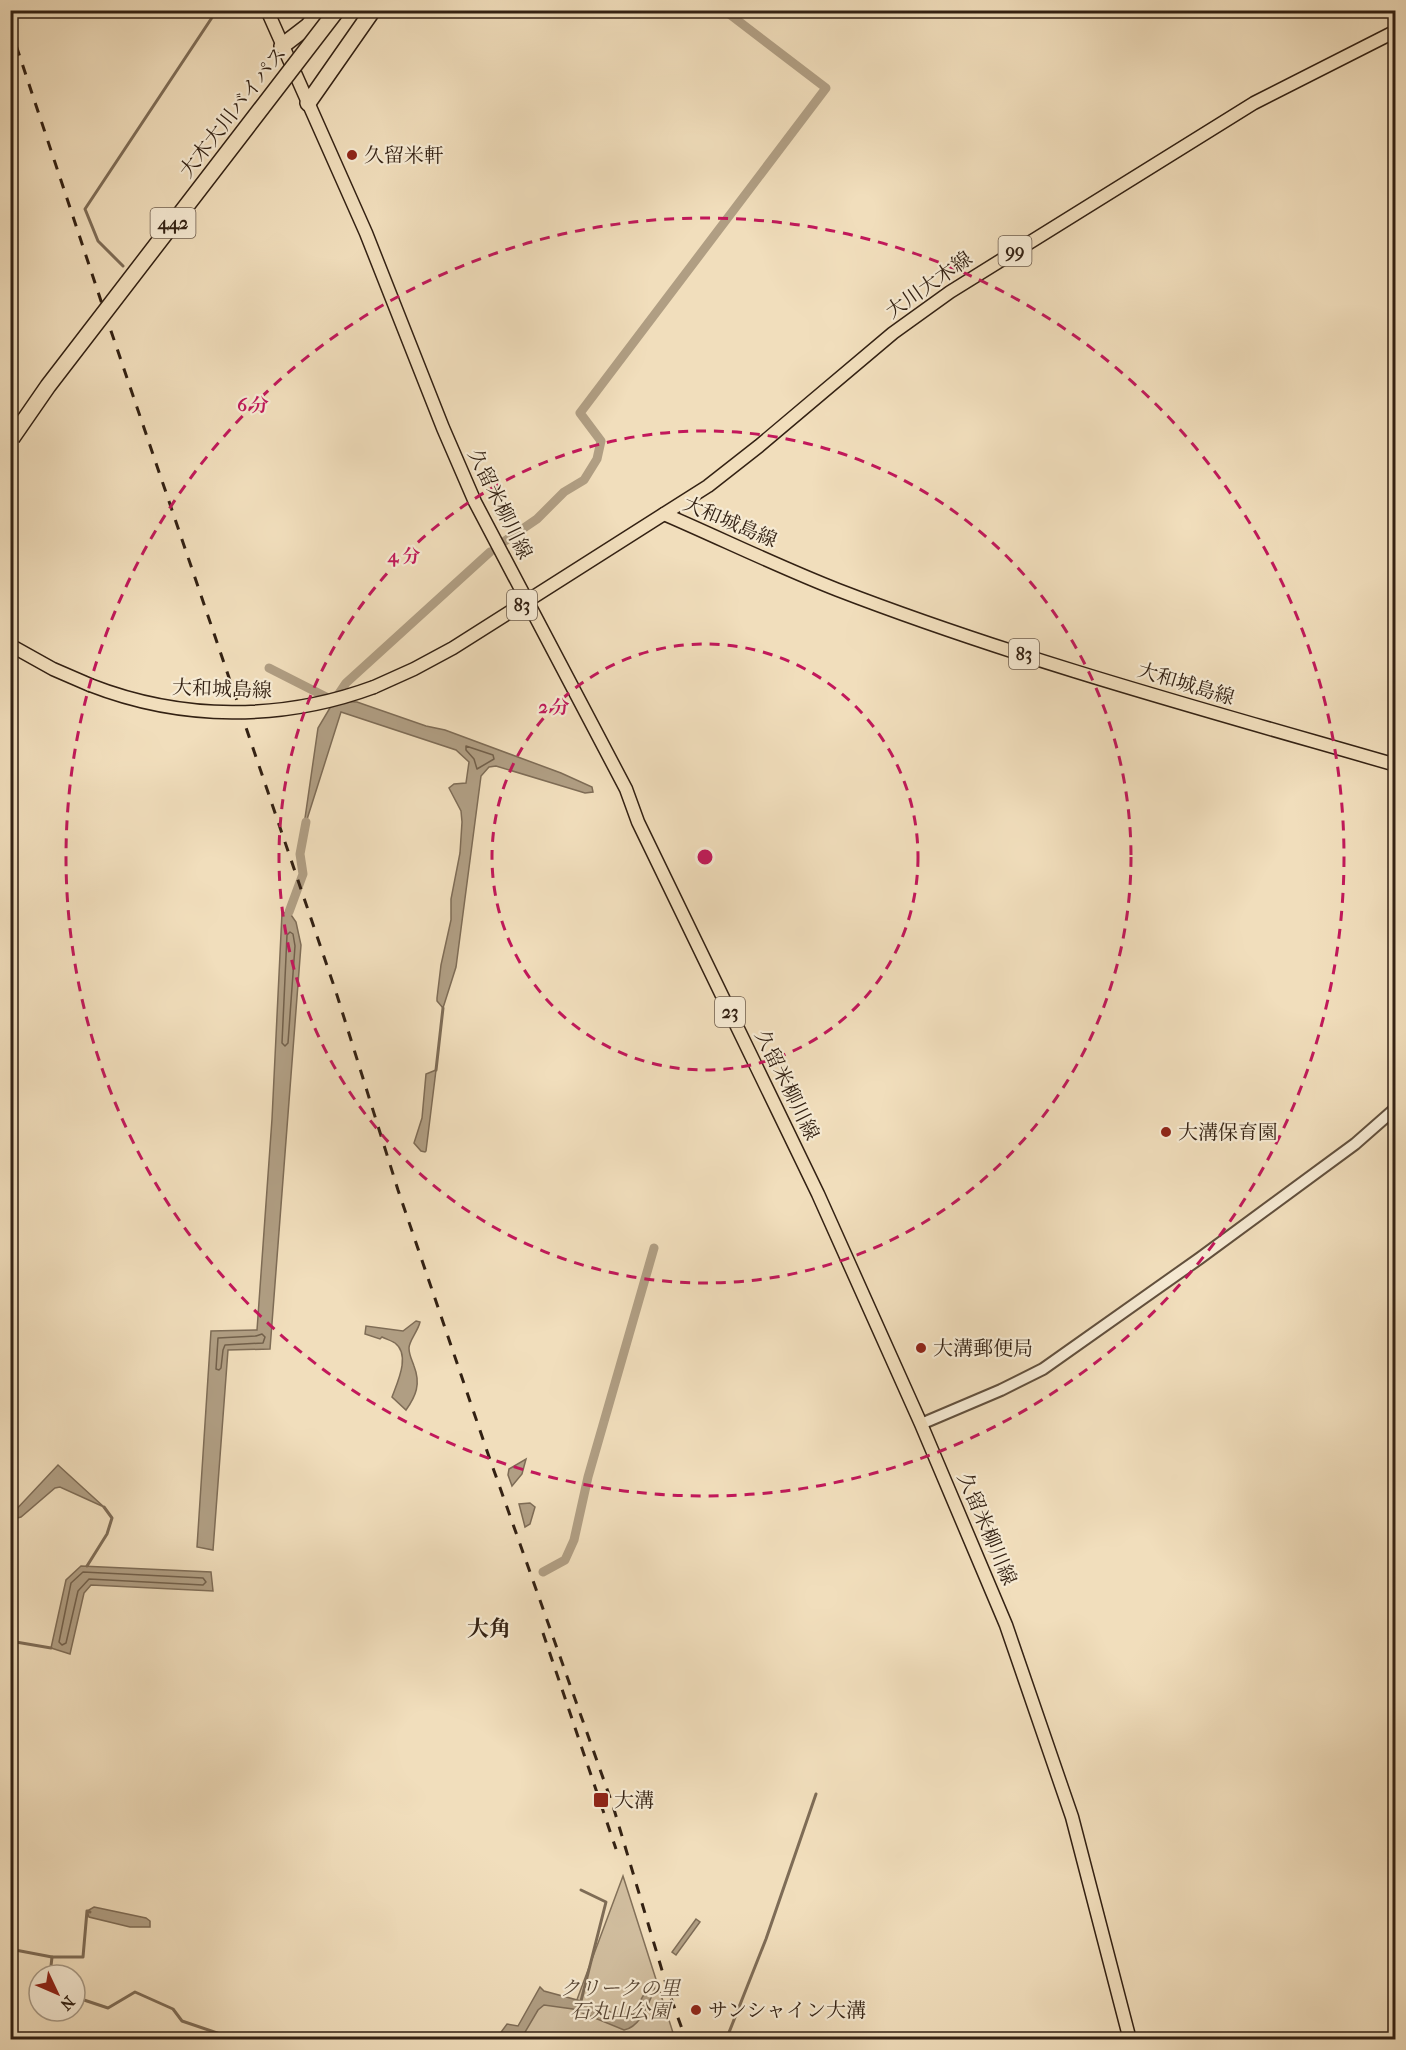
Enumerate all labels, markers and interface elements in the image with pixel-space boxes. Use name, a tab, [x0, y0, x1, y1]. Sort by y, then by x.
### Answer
street label: 大木大川バイパス	[175, 42, 291, 182]
place label: 久留米軒	[364, 144, 444, 167]
marker: 久留米軒	[345, 148, 359, 162]
road number: 442	[150, 208, 195, 238]
road number: 99	[998, 236, 1032, 266]
street label: 大川大木線	[881, 247, 977, 323]
text: 6 分	[237, 395, 269, 416]
street label: 久留米柳川線	[463, 445, 537, 563]
street label: 大和城島線	[679, 492, 781, 552]
text: 4 分	[387, 546, 420, 567]
road number: 83	[507, 590, 537, 620]
road number: 83	[1009, 639, 1039, 669]
street label: 大和城島線	[1135, 658, 1237, 710]
street label: 大和城島線	[172, 676, 272, 702]
text: 2 分	[538, 697, 570, 718]
centre of rings	[695, 847, 715, 867]
road number: 23	[715, 997, 745, 1027]
street label: 久留米柳川線	[750, 1026, 824, 1144]
place label: 大溝保育園	[1178, 1121, 1278, 1144]
marker: 大溝保育園	[1159, 1125, 1173, 1139]
place label: 大溝郵便局	[933, 1337, 1033, 1360]
marker: 大溝郵便局	[914, 1341, 928, 1355]
street label: 久留米柳川線	[953, 1469, 1021, 1589]
district label: 大角	[467, 1616, 511, 1642]
place label: 大溝	[614, 1789, 654, 1812]
marker: 大溝	[592, 1791, 610, 1809]
north arrow	[27, 1963, 87, 2023]
park label: クリークの里 石丸山公園	[560, 1977, 682, 2023]
text: N	[56, 1992, 78, 2015]
place label: サンシャイン大溝	[708, 1999, 866, 2022]
marker: サンシャイン大溝	[689, 2003, 703, 2017]

